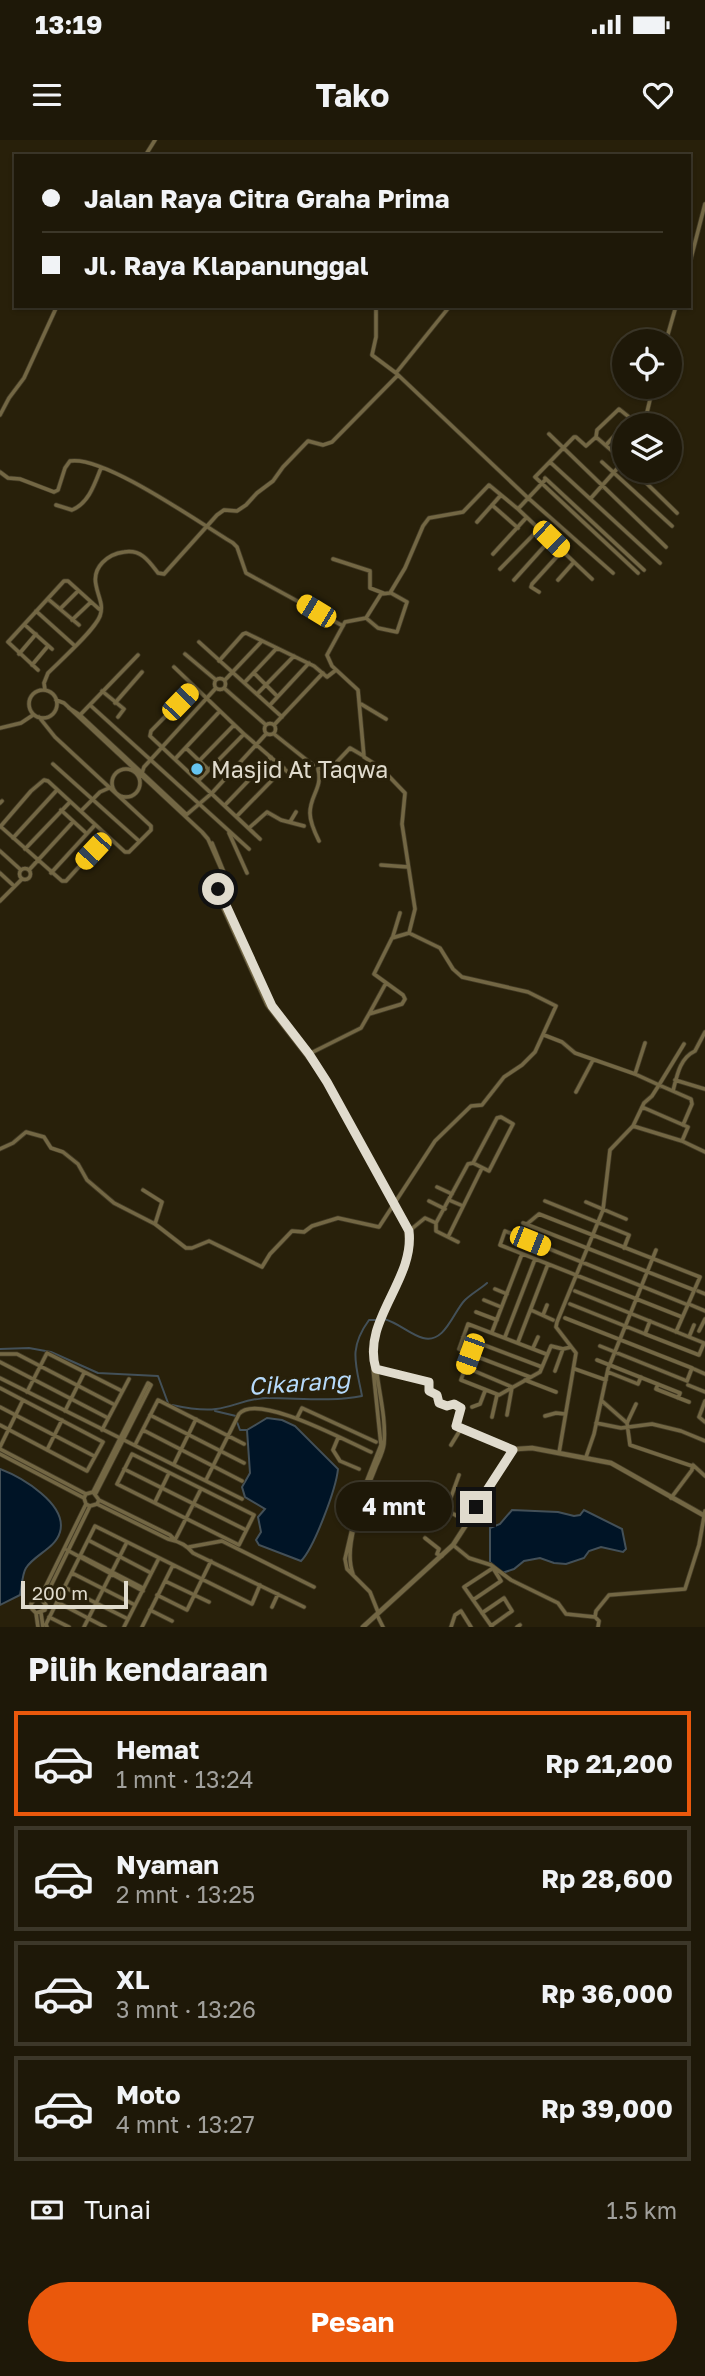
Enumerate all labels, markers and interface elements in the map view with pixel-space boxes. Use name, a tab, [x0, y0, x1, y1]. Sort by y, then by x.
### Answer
text: 13:19	[35, 9, 102, 40]
icon: menu	[28, 76, 66, 114]
text: Tako	[316, 76, 389, 114]
icon: heart	[639, 76, 677, 114]
text: Jalan Raya Citra Graha Prima	[84, 183, 450, 214]
text: Jl. Raya Klapanunggal	[84, 250, 368, 281]
map controls	[612, 329, 682, 483]
button: locate	[612, 329, 682, 399]
button: layers	[612, 413, 682, 483]
car	[529, 517, 574, 561]
car	[293, 591, 340, 631]
car	[158, 680, 203, 724]
place label: Masjid At Taqwa	[211, 755, 388, 783]
marker: Masjid At Taqwa	[189, 761, 205, 777]
car	[71, 828, 116, 874]
route start	[202, 873, 234, 905]
car	[507, 1223, 554, 1259]
car	[453, 1331, 488, 1377]
water label: Cikarang	[247, 1364, 353, 1401]
callout: 4 mnt	[336, 1482, 452, 1532]
route end	[460, 1491, 492, 1523]
text: 4 mnt	[362, 1492, 426, 1520]
scale bar	[21, 1578, 128, 1610]
text: 200 m	[32, 1581, 88, 1604]
text: Pilih kendaraan	[28, 1650, 268, 1688]
icon: car	[32, 1732, 95, 1795]
text: Hemat	[116, 1734, 199, 1765]
text: Rp 21,200	[545, 1748, 673, 1779]
text: 1 mnt · 13:24	[116, 1765, 254, 1793]
icon: car	[32, 1847, 95, 1910]
text: Nyaman	[116, 1849, 219, 1880]
text: Rp 28,600	[541, 1863, 673, 1894]
text: 2 mnt · 13:25	[116, 1880, 255, 1908]
icon: car	[32, 1962, 95, 2025]
text: XL	[116, 1964, 150, 1995]
text: Rp 36,000	[541, 1978, 673, 2009]
text: 3 mnt · 13:26	[116, 1995, 256, 2023]
icon: car	[32, 2077, 95, 2140]
text: Moto	[116, 2079, 181, 2110]
text: Rp 39,000	[541, 2093, 673, 2124]
text: 4 mnt · 13:27	[116, 2110, 255, 2138]
icon: cash	[28, 2191, 66, 2229]
text: Tunai	[84, 2194, 151, 2225]
text: 1.5 km	[607, 2196, 677, 2224]
button: Pesan	[28, 2282, 677, 2362]

